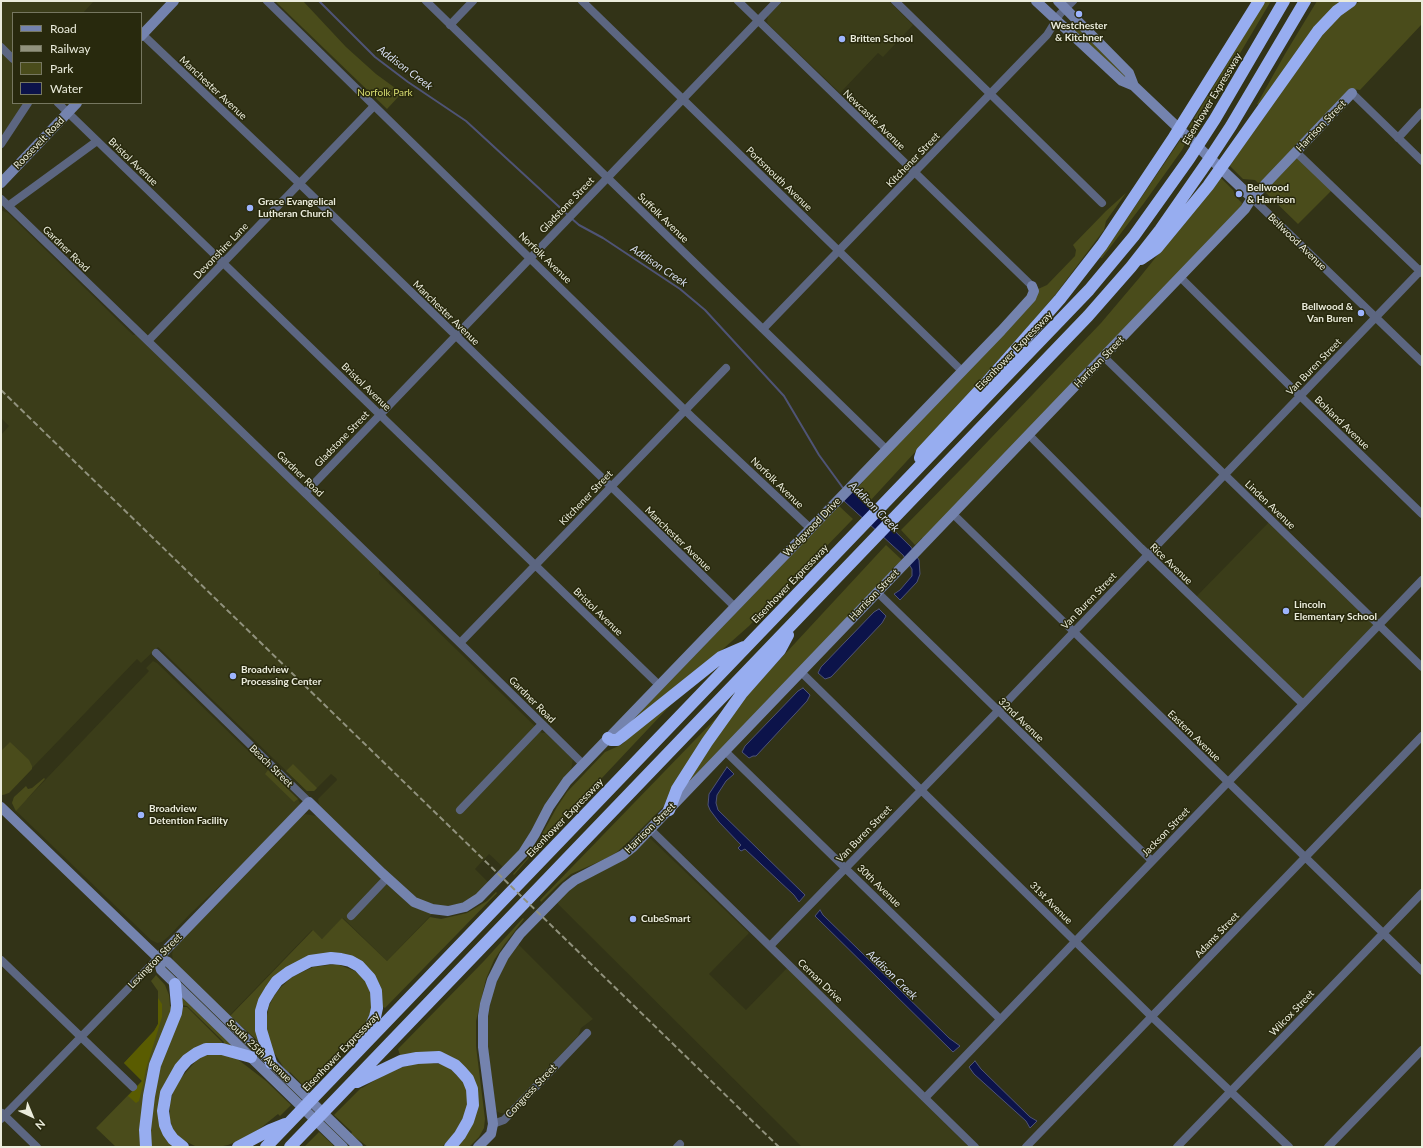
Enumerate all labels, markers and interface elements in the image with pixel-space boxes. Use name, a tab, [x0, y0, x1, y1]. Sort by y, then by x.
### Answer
marker: Westchester & Kitchner	[1074, 9, 1084, 19]
legend	[12, 12, 142, 104]
place label: Westchester & Kitchner	[1051, 20, 1107, 44]
text: Road	[50, 21, 77, 36]
place label: Britten School	[850, 33, 913, 45]
marker: Britten School	[837, 34, 847, 44]
text: Railway	[50, 41, 90, 56]
water label: Addison Creek	[375, 43, 435, 93]
street label: Eisenhower Expressway	[1180, 51, 1244, 147]
street label: Manchester Avenue	[177, 54, 249, 122]
text: Park	[50, 61, 73, 76]
text: Water	[50, 81, 83, 96]
park label: Norfolk Park	[357, 87, 413, 99]
street label: Newcastle Avenue	[841, 87, 907, 153]
street label: Harrison Street	[1294, 98, 1348, 154]
street label: Roosevelt Road	[11, 114, 67, 172]
street label: Kitchener Street	[884, 130, 942, 190]
street label: Bristol Avenue	[106, 135, 160, 189]
street label: Portsmouth Avenue	[743, 144, 815, 214]
street label: Gladstone Street	[537, 174, 597, 236]
place label: Bellwood & Harrison	[1247, 182, 1295, 206]
marker: Bellwood & Harrison	[1234, 189, 1244, 199]
street label: Suffolk Avenue	[635, 191, 691, 245]
place label: Grace Evangelical Lutheran Church	[258, 196, 336, 220]
marker: Grace Evangelical Lutheran Church	[245, 203, 255, 213]
street label: Bellwood Avenue	[1265, 211, 1329, 273]
street label: Devonshire Lane	[191, 220, 251, 282]
street label: Gardner Road	[40, 224, 92, 274]
street label: Norfolk Avenue	[516, 230, 574, 286]
water label: Addison Creek	[628, 242, 690, 290]
street label: Manchester Avenue	[410, 278, 482, 348]
place label: Bellwood & Van Buren	[1301, 301, 1353, 324]
marker: Bellwood & Van Buren	[1356, 308, 1366, 318]
street label: Eisenhower Expressway	[973, 309, 1055, 393]
street label: Harrison Street	[1072, 334, 1126, 390]
street label: Van Buren Street	[1284, 336, 1344, 398]
street label: Bristol Avenue	[339, 360, 393, 414]
street label: Bohland Avenue	[1312, 394, 1372, 452]
street label: Gladstone Street	[312, 408, 372, 470]
street label: Gardner Road	[274, 449, 326, 499]
street label: Norfolk Avenue	[748, 455, 806, 511]
street label: Kitchener Street	[557, 468, 615, 528]
street label: Linden Avenue	[1242, 478, 1298, 532]
water label: Addison Creek	[846, 479, 902, 535]
street label: Wedgwood Drive	[781, 495, 843, 559]
street label: Manchester Avenue	[642, 504, 714, 574]
street label: Rice Avenue	[1147, 541, 1195, 587]
street label: Eisenhower Expressway	[749, 542, 831, 626]
street label: Harrison Street	[847, 567, 901, 623]
street label: Van Buren Street	[1059, 570, 1119, 632]
street label: Bristol Avenue	[571, 585, 625, 639]
place label: Lincoln Elementary School	[1294, 599, 1377, 622]
marker: Lincoln Elementary School	[1281, 606, 1291, 616]
place label: Broadview Processing Center	[241, 664, 321, 688]
marker: Broadview Processing Center	[228, 671, 238, 681]
street label: Gardner Road	[506, 674, 558, 726]
street label: 32nd Avenue	[996, 695, 1046, 745]
street label: Eastern Avenue	[1165, 708, 1223, 764]
street label: Beach Street	[247, 742, 295, 790]
street label: Eisenhower Expressway	[524, 776, 606, 860]
street label: Harrison Street	[622, 800, 678, 856]
place label: Broadview Detention Facility	[149, 803, 228, 826]
street label: Van Buren Street	[834, 803, 894, 865]
street label: Jackson Street	[1140, 805, 1192, 859]
marker: Broadview Detention Facility	[136, 810, 146, 820]
street label: 30th Avenue	[855, 862, 903, 910]
street label: 31st Avenue	[1027, 879, 1075, 927]
street label: Adams Street	[1192, 910, 1242, 960]
place label: CubeSmart	[641, 913, 690, 925]
marker: CubeSmart	[628, 914, 638, 924]
street label: Lexington Street	[126, 931, 184, 991]
water label: Addison Creek	[864, 947, 920, 1003]
street label: Cernan Drive	[795, 957, 845, 1005]
street label: Wilcox Street	[1267, 988, 1317, 1038]
street label: Eisenhower Expressway	[300, 1010, 382, 1094]
street label: South 25th Avenue	[224, 1017, 294, 1085]
street label: Congress Street	[503, 1062, 559, 1120]
north arrow	[12, 1096, 52, 1136]
text: N	[33, 1117, 48, 1133]

